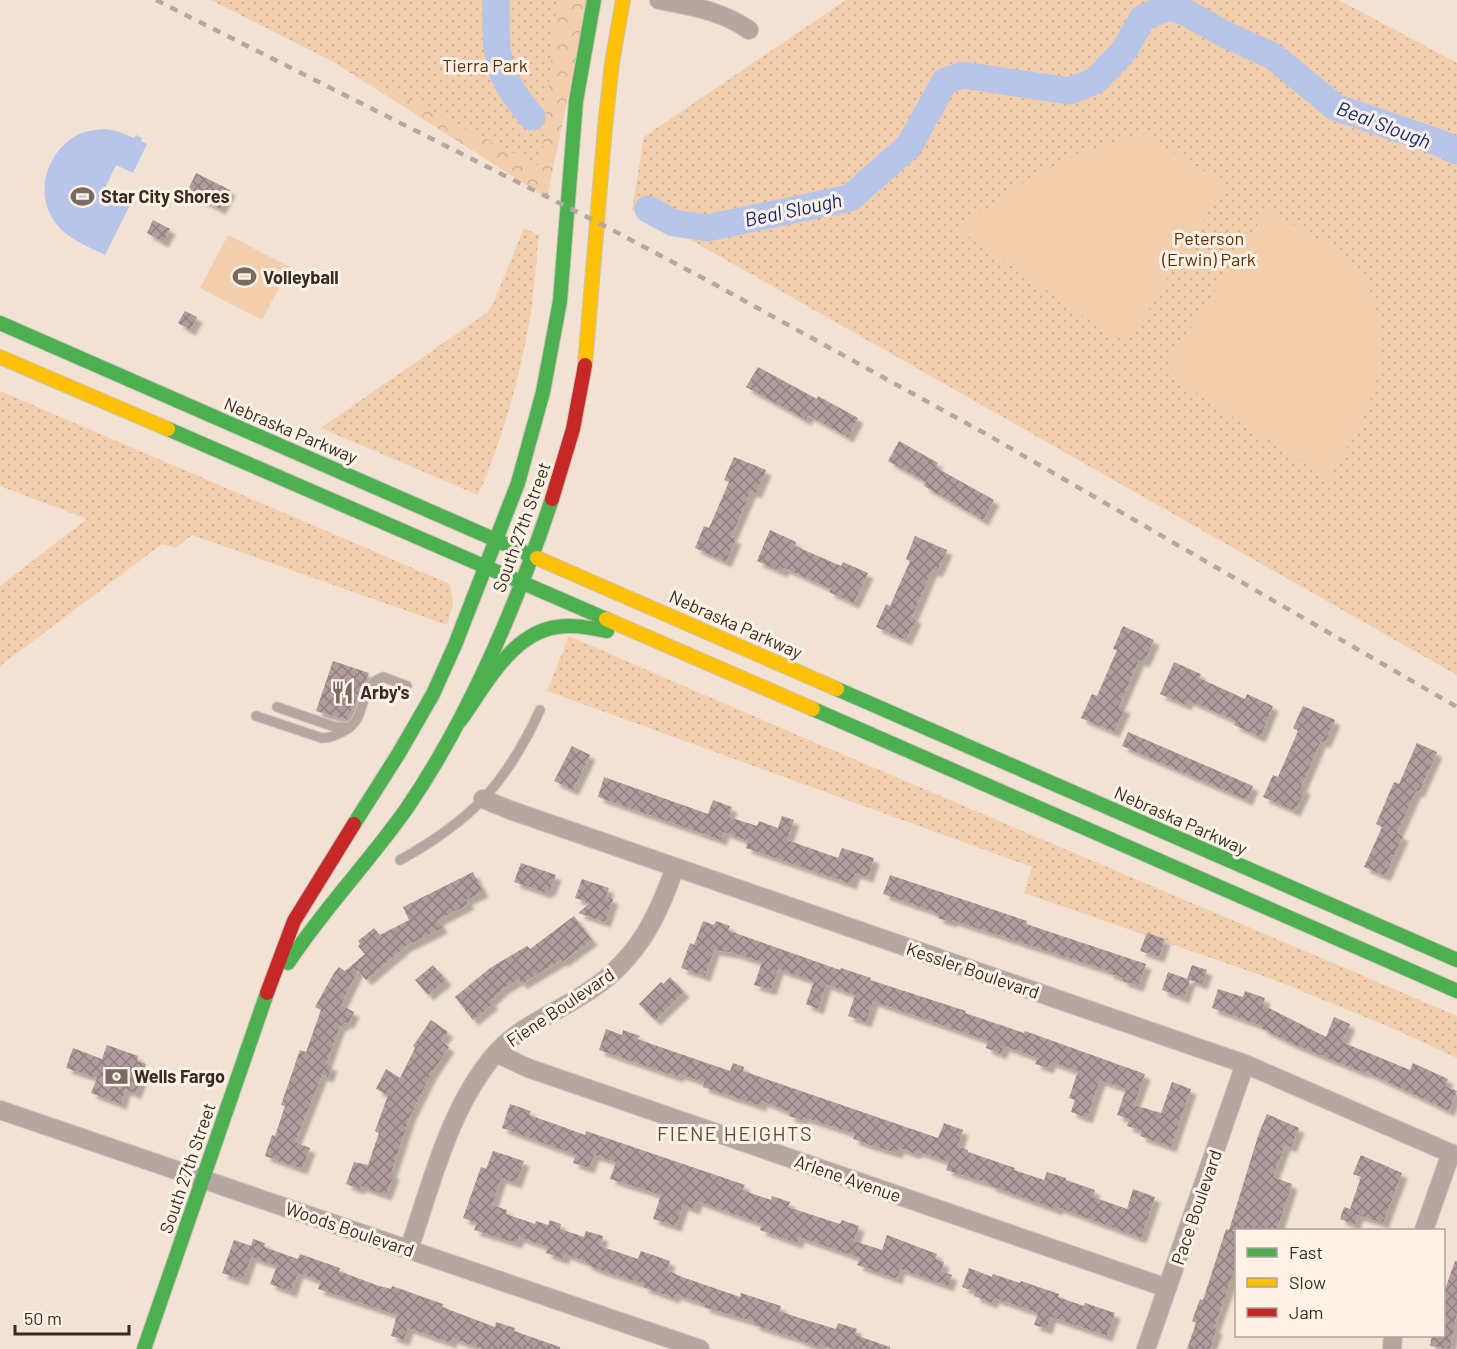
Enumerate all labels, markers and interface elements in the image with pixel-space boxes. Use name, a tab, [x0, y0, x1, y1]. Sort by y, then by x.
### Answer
park label: Tierra Park	[442, 54, 528, 76]
water label: Beal Slough	[1333, 95, 1435, 153]
sports icon: Star City Shores	[70, 183, 96, 209]
place label: Star City Shores	[101, 185, 230, 207]
water label: Beal Slough	[742, 187, 844, 231]
park label: Peterson (Erwin) Park	[1161, 227, 1256, 270]
sports icon: Volleyball	[232, 264, 258, 290]
place label: Volleyball	[263, 266, 339, 288]
street label: Nebraska Parkway	[221, 392, 361, 468]
street label: South 27th Street	[487, 459, 555, 595]
street label: Nebraska Parkway	[666, 585, 806, 663]
restaurant icon: Arby's	[329, 679, 355, 705]
place label: Arby's	[360, 681, 409, 703]
street label: Nebraska Parkway	[1111, 781, 1251, 859]
street label: Kessler Boulevard	[904, 937, 1042, 1003]
street label: Fiene Boulevard	[502, 963, 618, 1051]
bank icon: Wells Fargo	[103, 1063, 129, 1089]
place label: Wells Fargo	[134, 1065, 225, 1087]
street label: South 27th Street	[154, 1100, 220, 1236]
district label: FIENE HEIGHTS	[657, 1121, 813, 1145]
street label: Pace Boulevard	[1166, 1147, 1226, 1267]
street label: Arlene Avenue	[792, 1149, 904, 1207]
street label: Woods Boulevard	[283, 1197, 417, 1261]
legend	[1235, 1229, 1445, 1337]
text: Fast	[1289, 1241, 1323, 1263]
text: Slow	[1289, 1271, 1326, 1293]
scale bar	[15, 1298, 129, 1336]
text: Jam	[1289, 1301, 1323, 1323]
text: 50 m	[24, 1307, 62, 1329]

